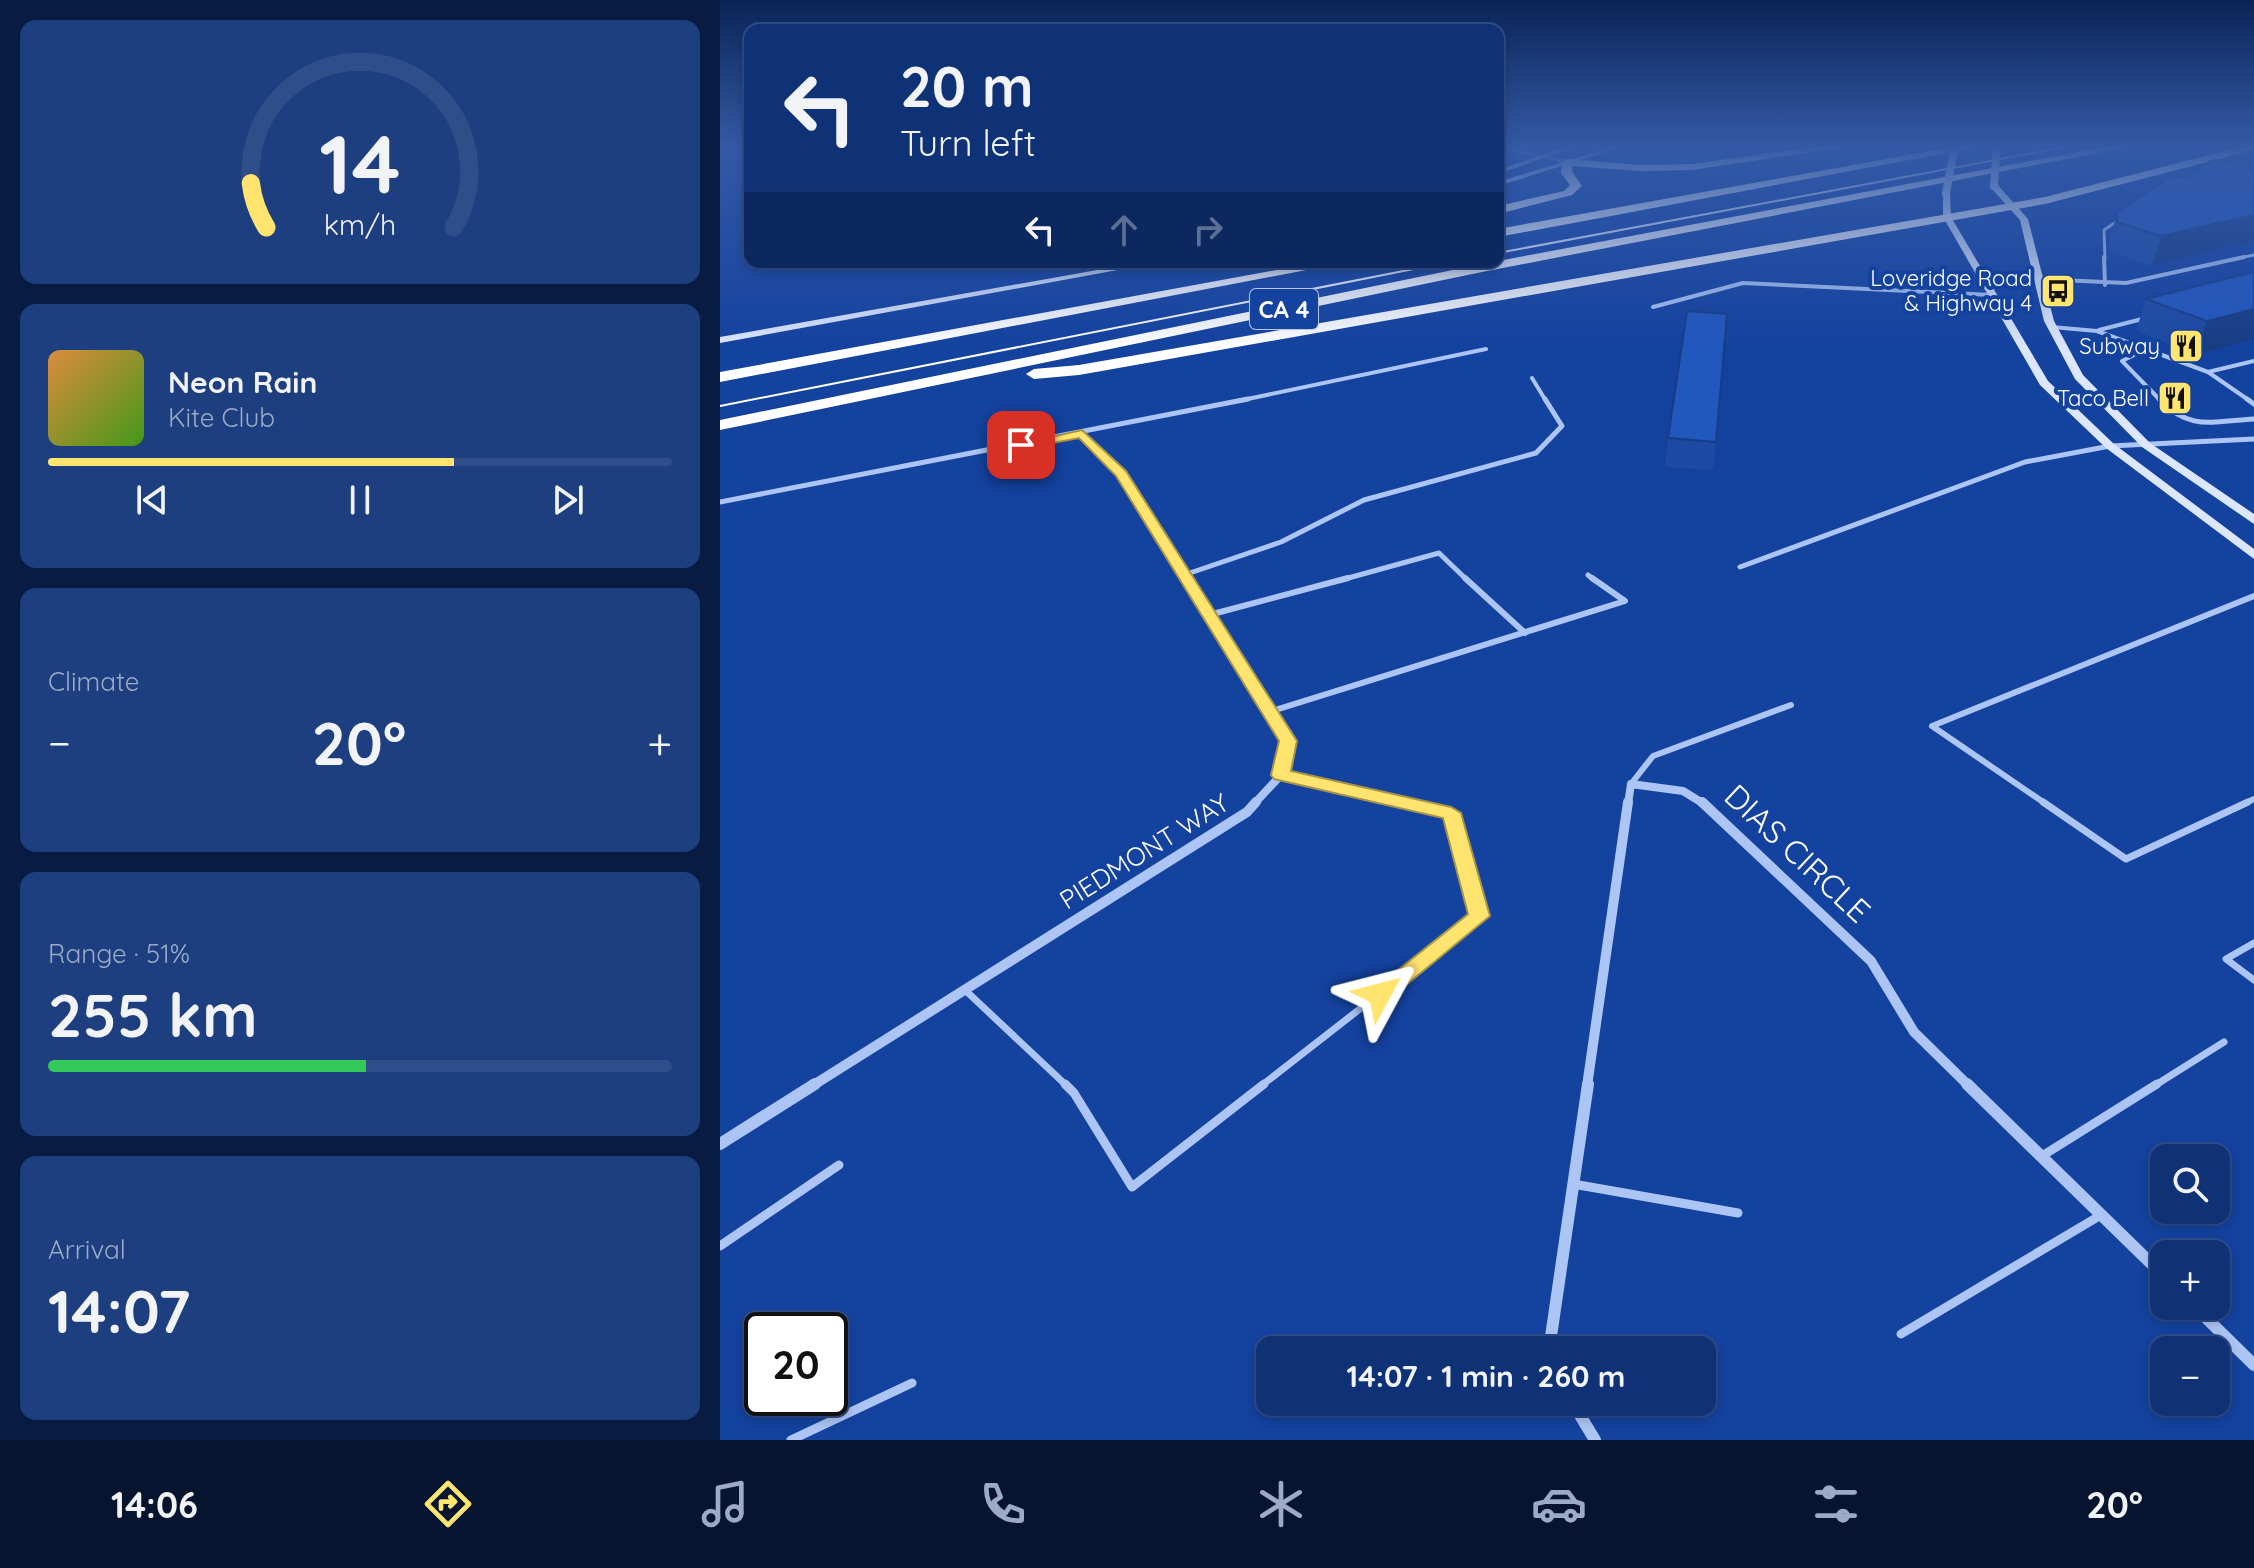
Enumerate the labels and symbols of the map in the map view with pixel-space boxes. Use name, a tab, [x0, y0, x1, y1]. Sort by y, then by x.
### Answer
place label: Loveridge Road & Highway 4	[1870, 264, 2032, 317]
bus stop icon: Loveridge Road & Highway 4	[2039, 272, 2077, 310]
road number: CA 4	[1250, 289, 1318, 329]
restaurant icon: Subway	[2167, 327, 2205, 365]
place label: Subway	[2079, 332, 2160, 360]
restaurant icon: Taco Bell	[2156, 379, 2194, 417]
place label: Taco Bell	[2057, 384, 2149, 412]
pin	[987, 411, 1055, 479]
street label: DIAS CIRCLE	[1717, 775, 1879, 931]
street label: PIEDMONT WAY	[1053, 786, 1235, 916]
position arrow	[1338, 952, 1422, 1036]
speed limit sign: 20	[744, 1312, 848, 1416]

